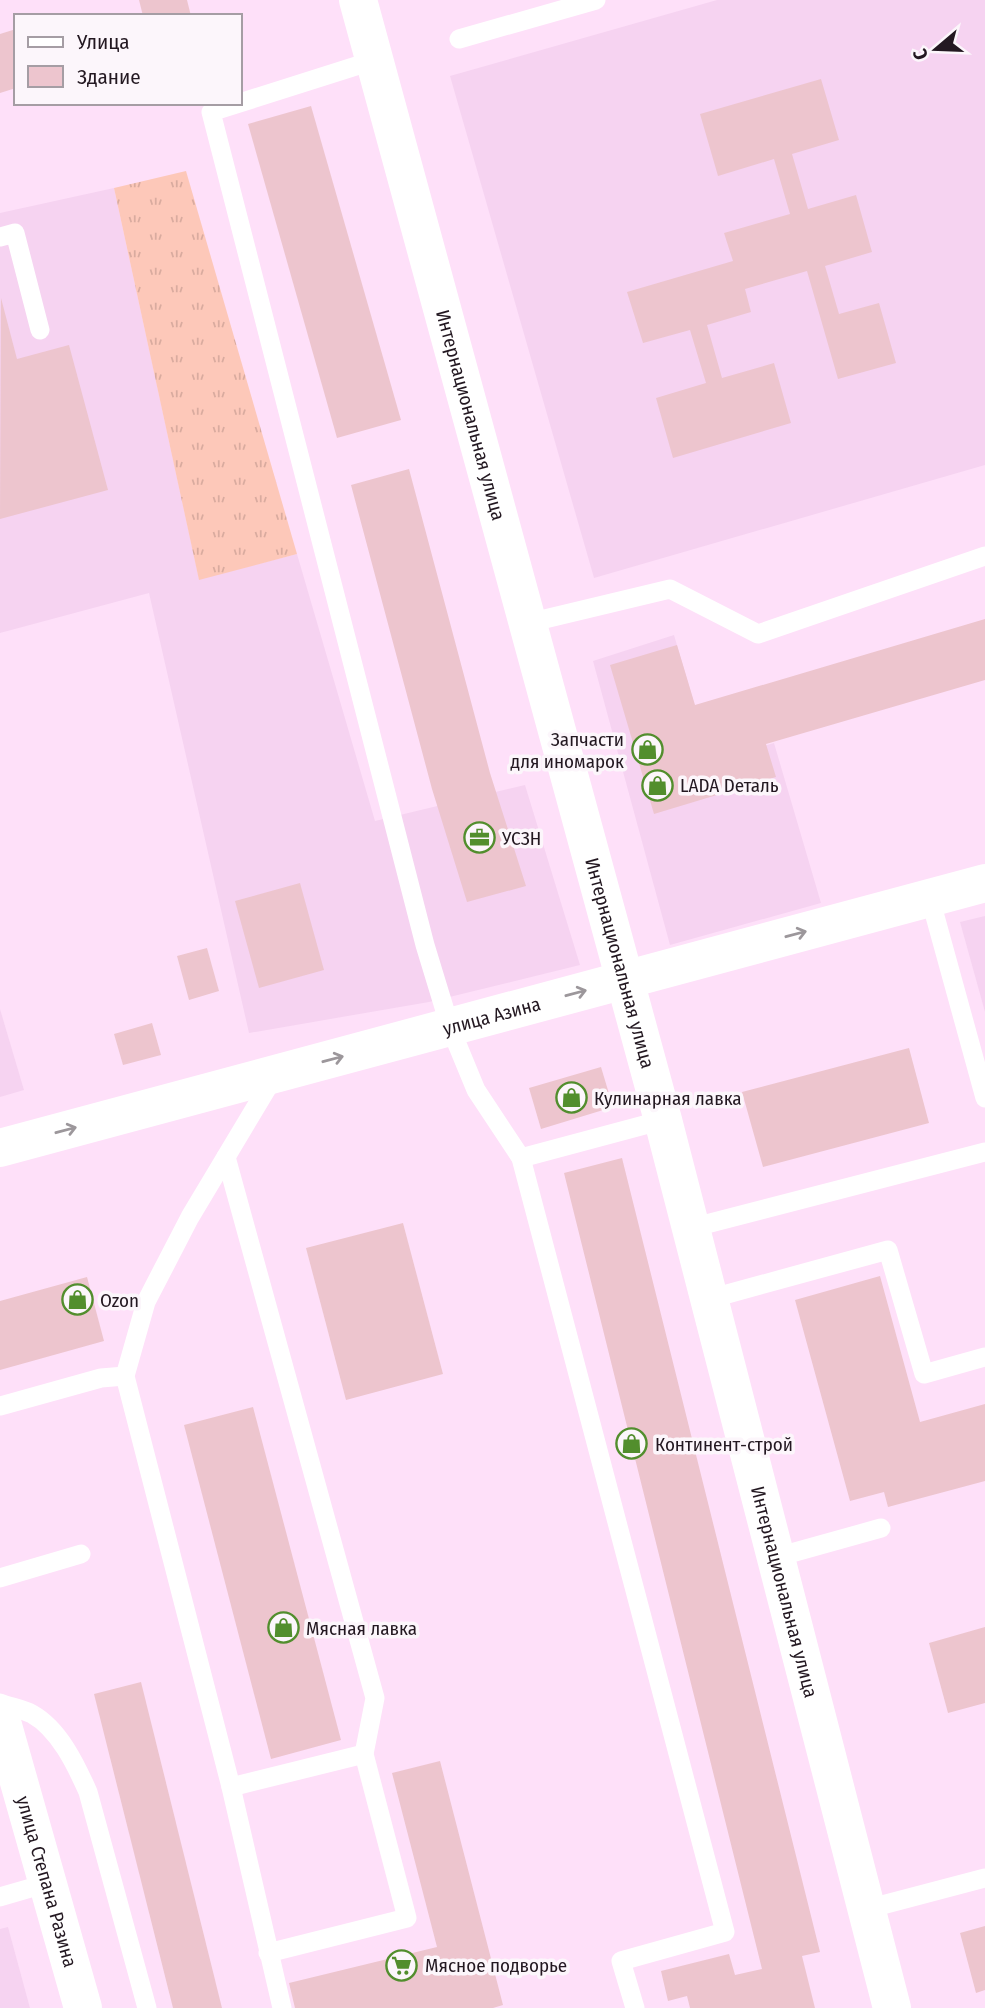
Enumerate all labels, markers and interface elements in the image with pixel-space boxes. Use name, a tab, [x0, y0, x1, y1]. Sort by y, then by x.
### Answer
legend	[14, 14, 242, 105]
north arrow	[901, 14, 971, 84]
text: Улица	[76, 29, 130, 55]
text: С	[908, 46, 933, 63]
text: Здание	[77, 64, 141, 90]
street label: Интернациональная улица	[431, 307, 510, 523]
place label: Запчасти для иномарок	[510, 728, 624, 773]
shop icon: Запчасти для иномарок	[630, 733, 664, 767]
shop icon: LADA Dеталь	[640, 768, 674, 802]
place label: LADA Dеталь	[680, 774, 779, 797]
office icon: УСЗН	[462, 821, 496, 855]
place label: УСЗН	[501, 827, 541, 850]
street label: Интернациональная улица	[580, 855, 659, 1071]
one-way arrow	[784, 927, 807, 940]
one-way arrow	[564, 986, 587, 999]
street label: улица Азина	[440, 992, 543, 1040]
one-way arrow	[322, 1051, 344, 1064]
shop icon: Кулинарная лавка	[554, 1081, 588, 1115]
place label: Кулинарная лавка	[594, 1087, 742, 1110]
one-way arrow	[55, 1123, 77, 1136]
shop icon: Ozon	[60, 1283, 94, 1317]
place label: Ozon	[100, 1289, 139, 1312]
shop icon: Континент-строй	[615, 1427, 649, 1461]
place label: Континент-строй	[655, 1433, 793, 1456]
street label: Интернациональная улица	[746, 1484, 822, 1700]
shop icon: Мясная лавка	[266, 1611, 300, 1645]
place label: Мясная лавка	[306, 1617, 417, 1640]
street label: улица Степана Разина	[11, 1793, 82, 1970]
supermarket icon: Мясное подворье	[385, 1948, 419, 1982]
place label: Мясное подворье	[425, 1954, 567, 1977]

